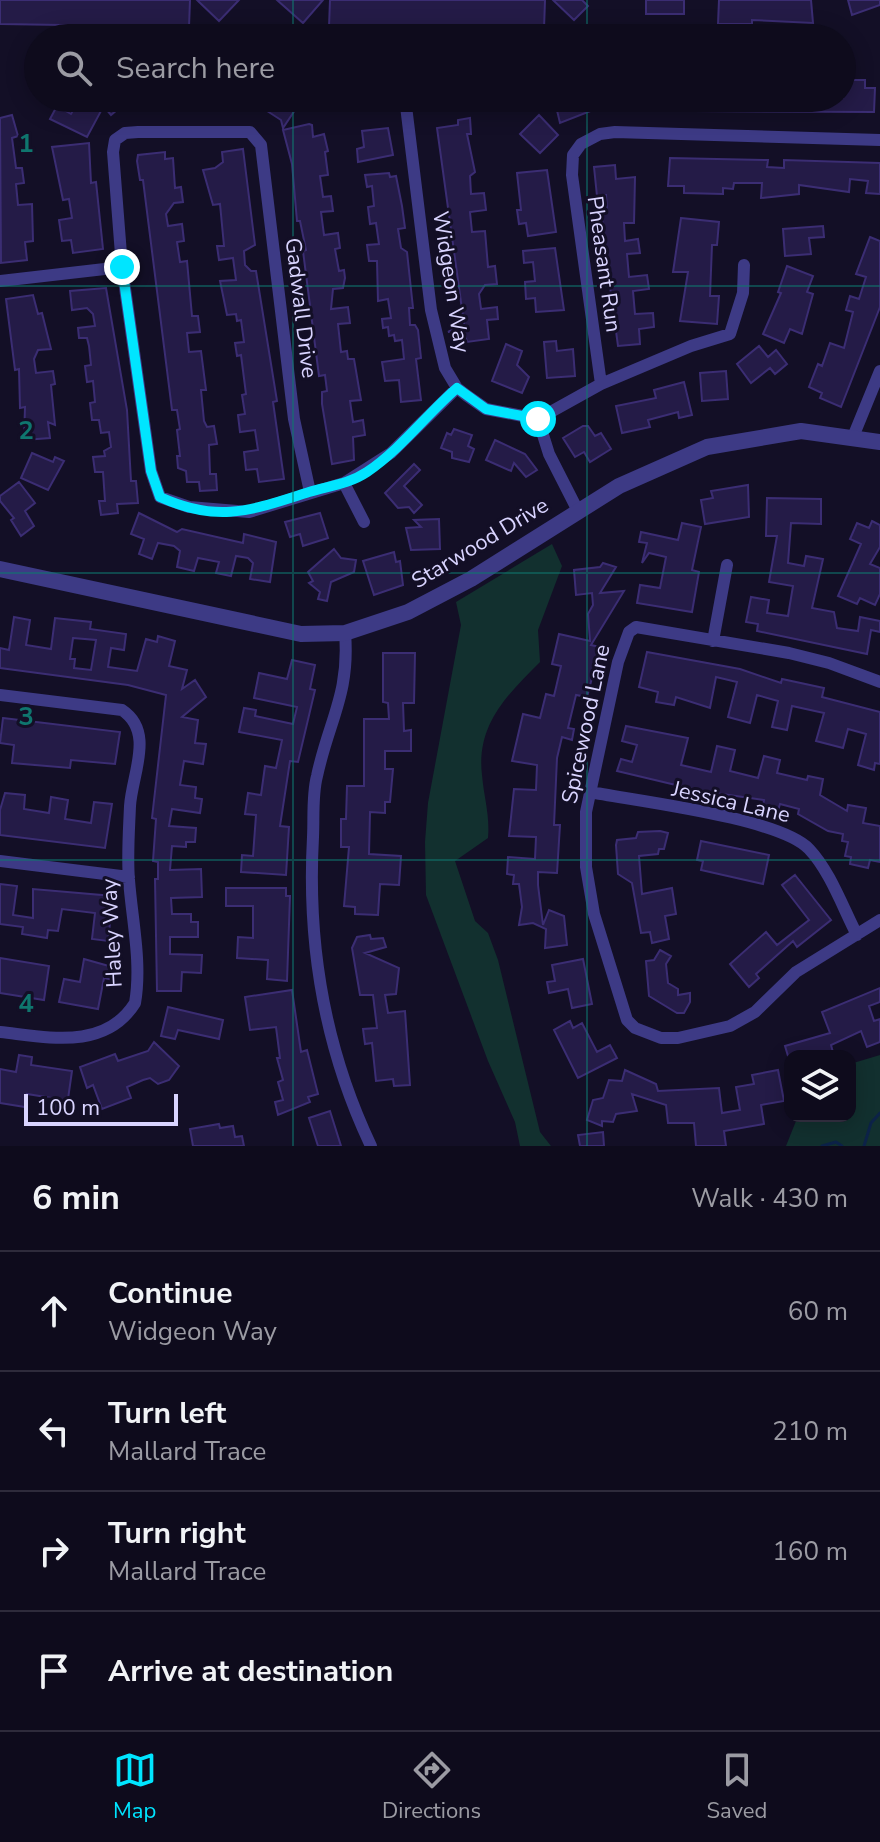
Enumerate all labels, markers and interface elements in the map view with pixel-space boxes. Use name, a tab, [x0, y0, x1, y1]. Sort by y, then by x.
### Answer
search box	[24, 24, 856, 112]
icon: search	[52, 46, 96, 90]
text: Search here	[116, 48, 275, 89]
text: 1	[18, 126, 34, 161]
street label: Pheasant Run	[580, 194, 628, 334]
street label: Widgeon Way	[425, 209, 477, 356]
street label: Gadwall Drive	[278, 236, 324, 380]
route end	[104, 249, 140, 285]
route start	[520, 401, 556, 437]
text: 2	[18, 413, 34, 448]
street label: Starwood Drive	[406, 490, 554, 596]
street label: Spicewood Lane	[554, 642, 618, 806]
text: 3	[18, 699, 34, 734]
street label: Jessica Lane	[668, 774, 793, 830]
street label: Haley Way	[94, 877, 130, 988]
text: 4	[18, 986, 34, 1021]
map controls	[784, 1050, 856, 1122]
button: layers	[784, 1050, 856, 1122]
scale bar	[24, 1090, 178, 1126]
text: 100 m	[36, 1093, 100, 1123]
text: 6 min	[32, 1175, 120, 1221]
text: Walk · 430 m	[691, 1181, 848, 1216]
text: Continue	[108, 1273, 233, 1314]
icon: ahead	[32, 1289, 76, 1333]
text: 60 m	[788, 1294, 848, 1329]
text: Widgeon Way	[108, 1314, 277, 1349]
text: Turn left	[108, 1393, 226, 1434]
icon: left	[32, 1409, 76, 1453]
text: 210 m	[772, 1414, 848, 1449]
text: Mallard Trace	[108, 1434, 266, 1469]
text: Turn right	[108, 1513, 246, 1554]
icon: right	[32, 1529, 76, 1573]
text: 160 m	[772, 1534, 848, 1569]
text: Mallard Trace	[108, 1554, 266, 1589]
icon: arrive	[32, 1649, 76, 1693]
text: Arrive at destination	[108, 1651, 393, 1692]
tab: Map	[113, 1748, 157, 1826]
tab: Directions	[382, 1748, 481, 1826]
tab: Saved	[707, 1748, 767, 1826]

